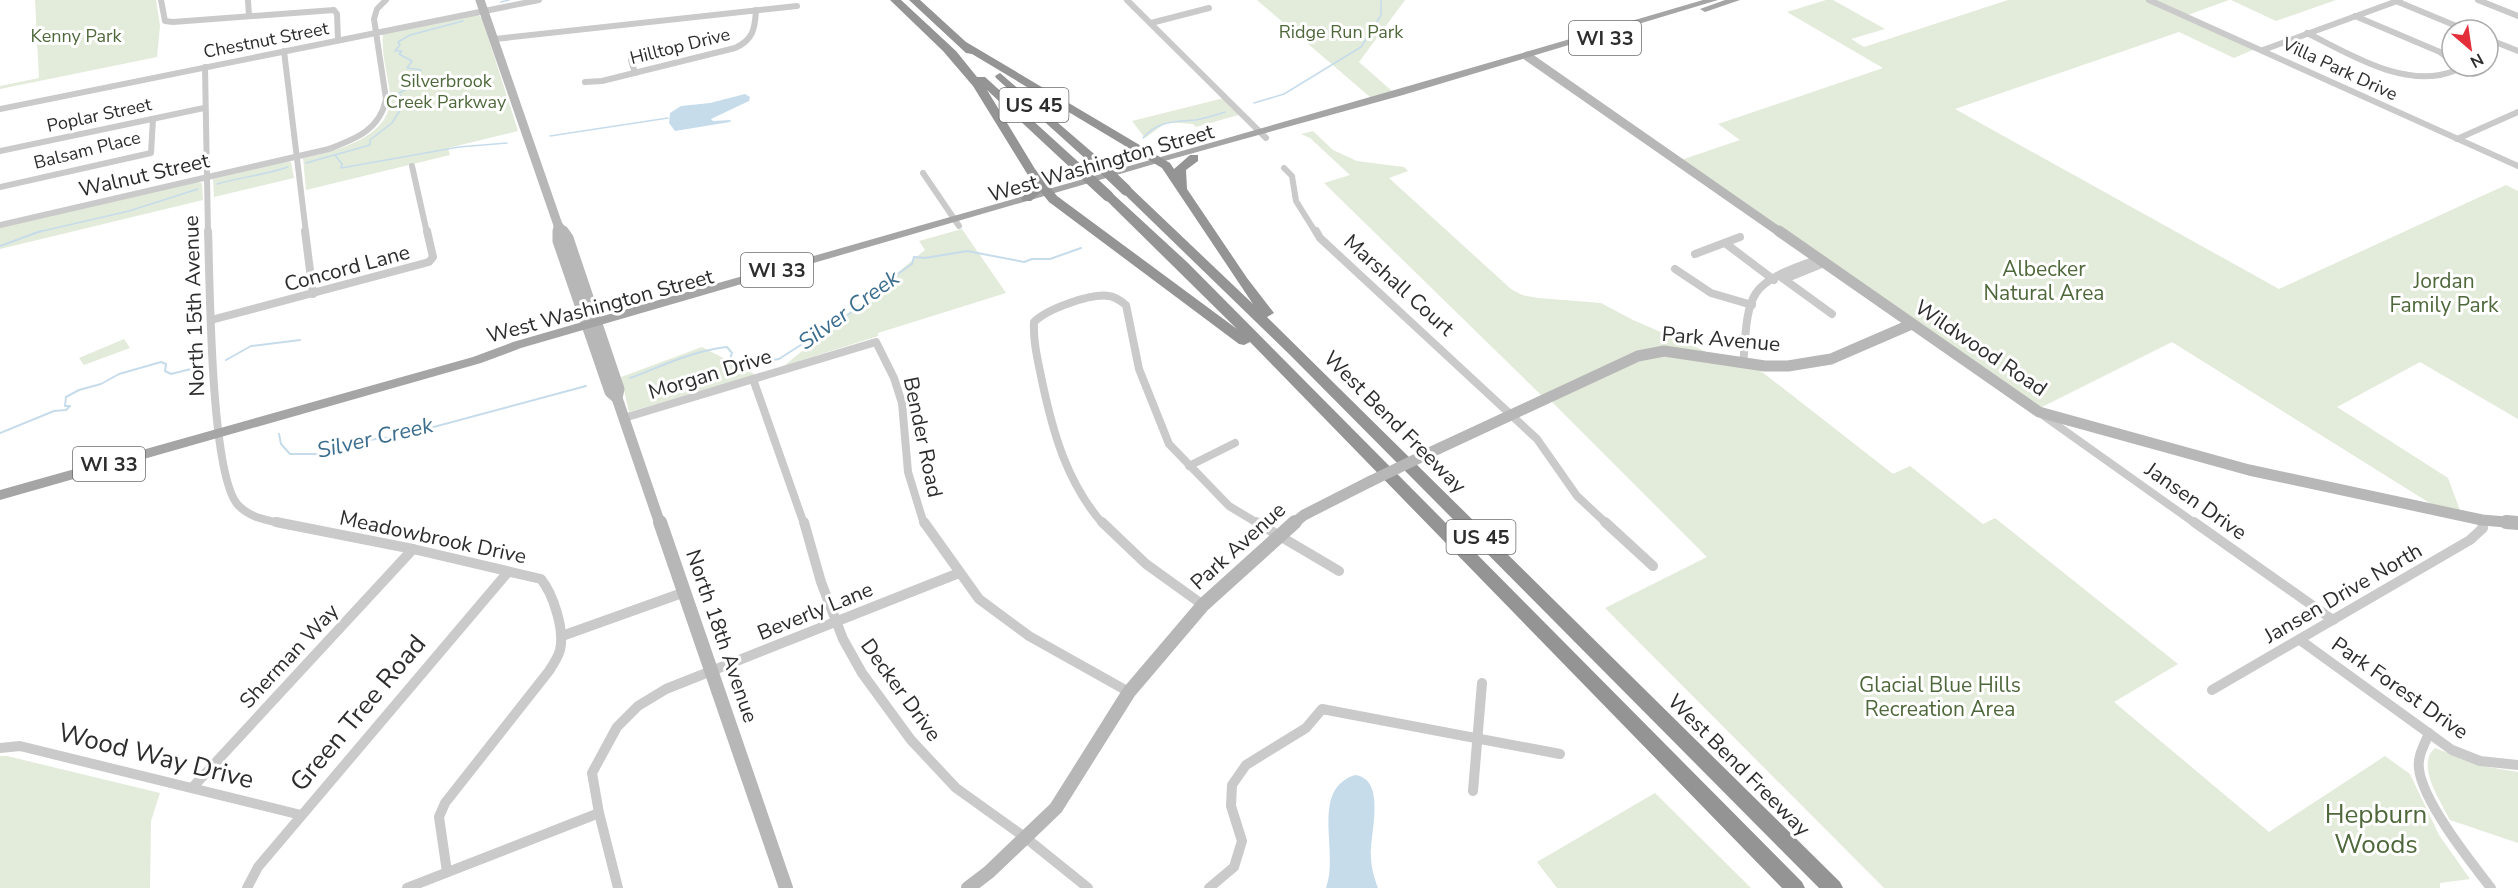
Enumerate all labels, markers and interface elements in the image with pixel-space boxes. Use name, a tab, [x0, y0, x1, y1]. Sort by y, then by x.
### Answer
street label: Chestnut Street	[201, 16, 331, 64]
north arrow	[2440, 18, 2500, 78]
park label: Ridge Run Park	[1279, 20, 1404, 44]
road number: WI 33	[1569, 21, 1641, 55]
street label: Hilltop Drive	[627, 22, 733, 70]
park label: Kenny Park	[31, 24, 122, 48]
street label: Villa Park Drive	[2278, 31, 2402, 106]
text: N	[2466, 48, 2487, 73]
park label: Silverbrook Creek Parkway	[386, 69, 507, 114]
road number: US 45	[1000, 88, 1068, 122]
street label: Poplar Street	[44, 92, 154, 138]
street label: West Washington Street	[985, 117, 1218, 209]
street label: Balsam Place	[31, 125, 143, 175]
street label: Walnut Street	[76, 146, 213, 204]
street label: North 15th Avenue	[177, 215, 211, 397]
street label: Marshall Court	[1338, 228, 1461, 343]
street label: Concord Lane	[281, 238, 413, 298]
road number: WI 33	[741, 253, 813, 287]
park label: Albecker Natural Area	[1984, 255, 2104, 307]
street label: West Washington Street	[484, 262, 717, 350]
water label: Silver Creek	[792, 263, 906, 357]
park label: Jordan Family Park	[2389, 267, 2499, 319]
street label: Wildwood Road	[1909, 293, 2053, 403]
street label: Park Avenue	[1661, 320, 1781, 358]
street label: Morgan Drive	[645, 342, 775, 406]
street label: West Bend Freeway	[1318, 345, 1473, 500]
street label: Bender Road	[897, 374, 949, 500]
water label: Silver Creek	[314, 410, 437, 466]
road number: WI 33	[73, 447, 145, 481]
street label: Jansen Drive	[2139, 455, 2252, 546]
street label: Park Avenue	[1184, 496, 1292, 596]
street label: Meadowbrook Drive	[337, 504, 529, 570]
road number: US 45	[1446, 520, 1516, 554]
street label: Jansen Drive North	[2258, 536, 2427, 650]
street label: North 18th Avenue	[679, 546, 765, 726]
street label: Beverly Lane	[753, 575, 877, 647]
street label: Sherman Way	[233, 597, 345, 714]
street label: Green Tree Road	[282, 627, 434, 799]
street label: Park Forest Drive	[2326, 630, 2474, 746]
street label: Decker Drive	[854, 633, 948, 747]
park label: Glacial Blue Hills Recreation Area	[1859, 671, 2021, 723]
street label: West Bend Freeway	[1662, 688, 1817, 843]
street label: Wood Way Drive	[55, 715, 257, 797]
park label: Hepburn Woods	[2325, 797, 2427, 862]

